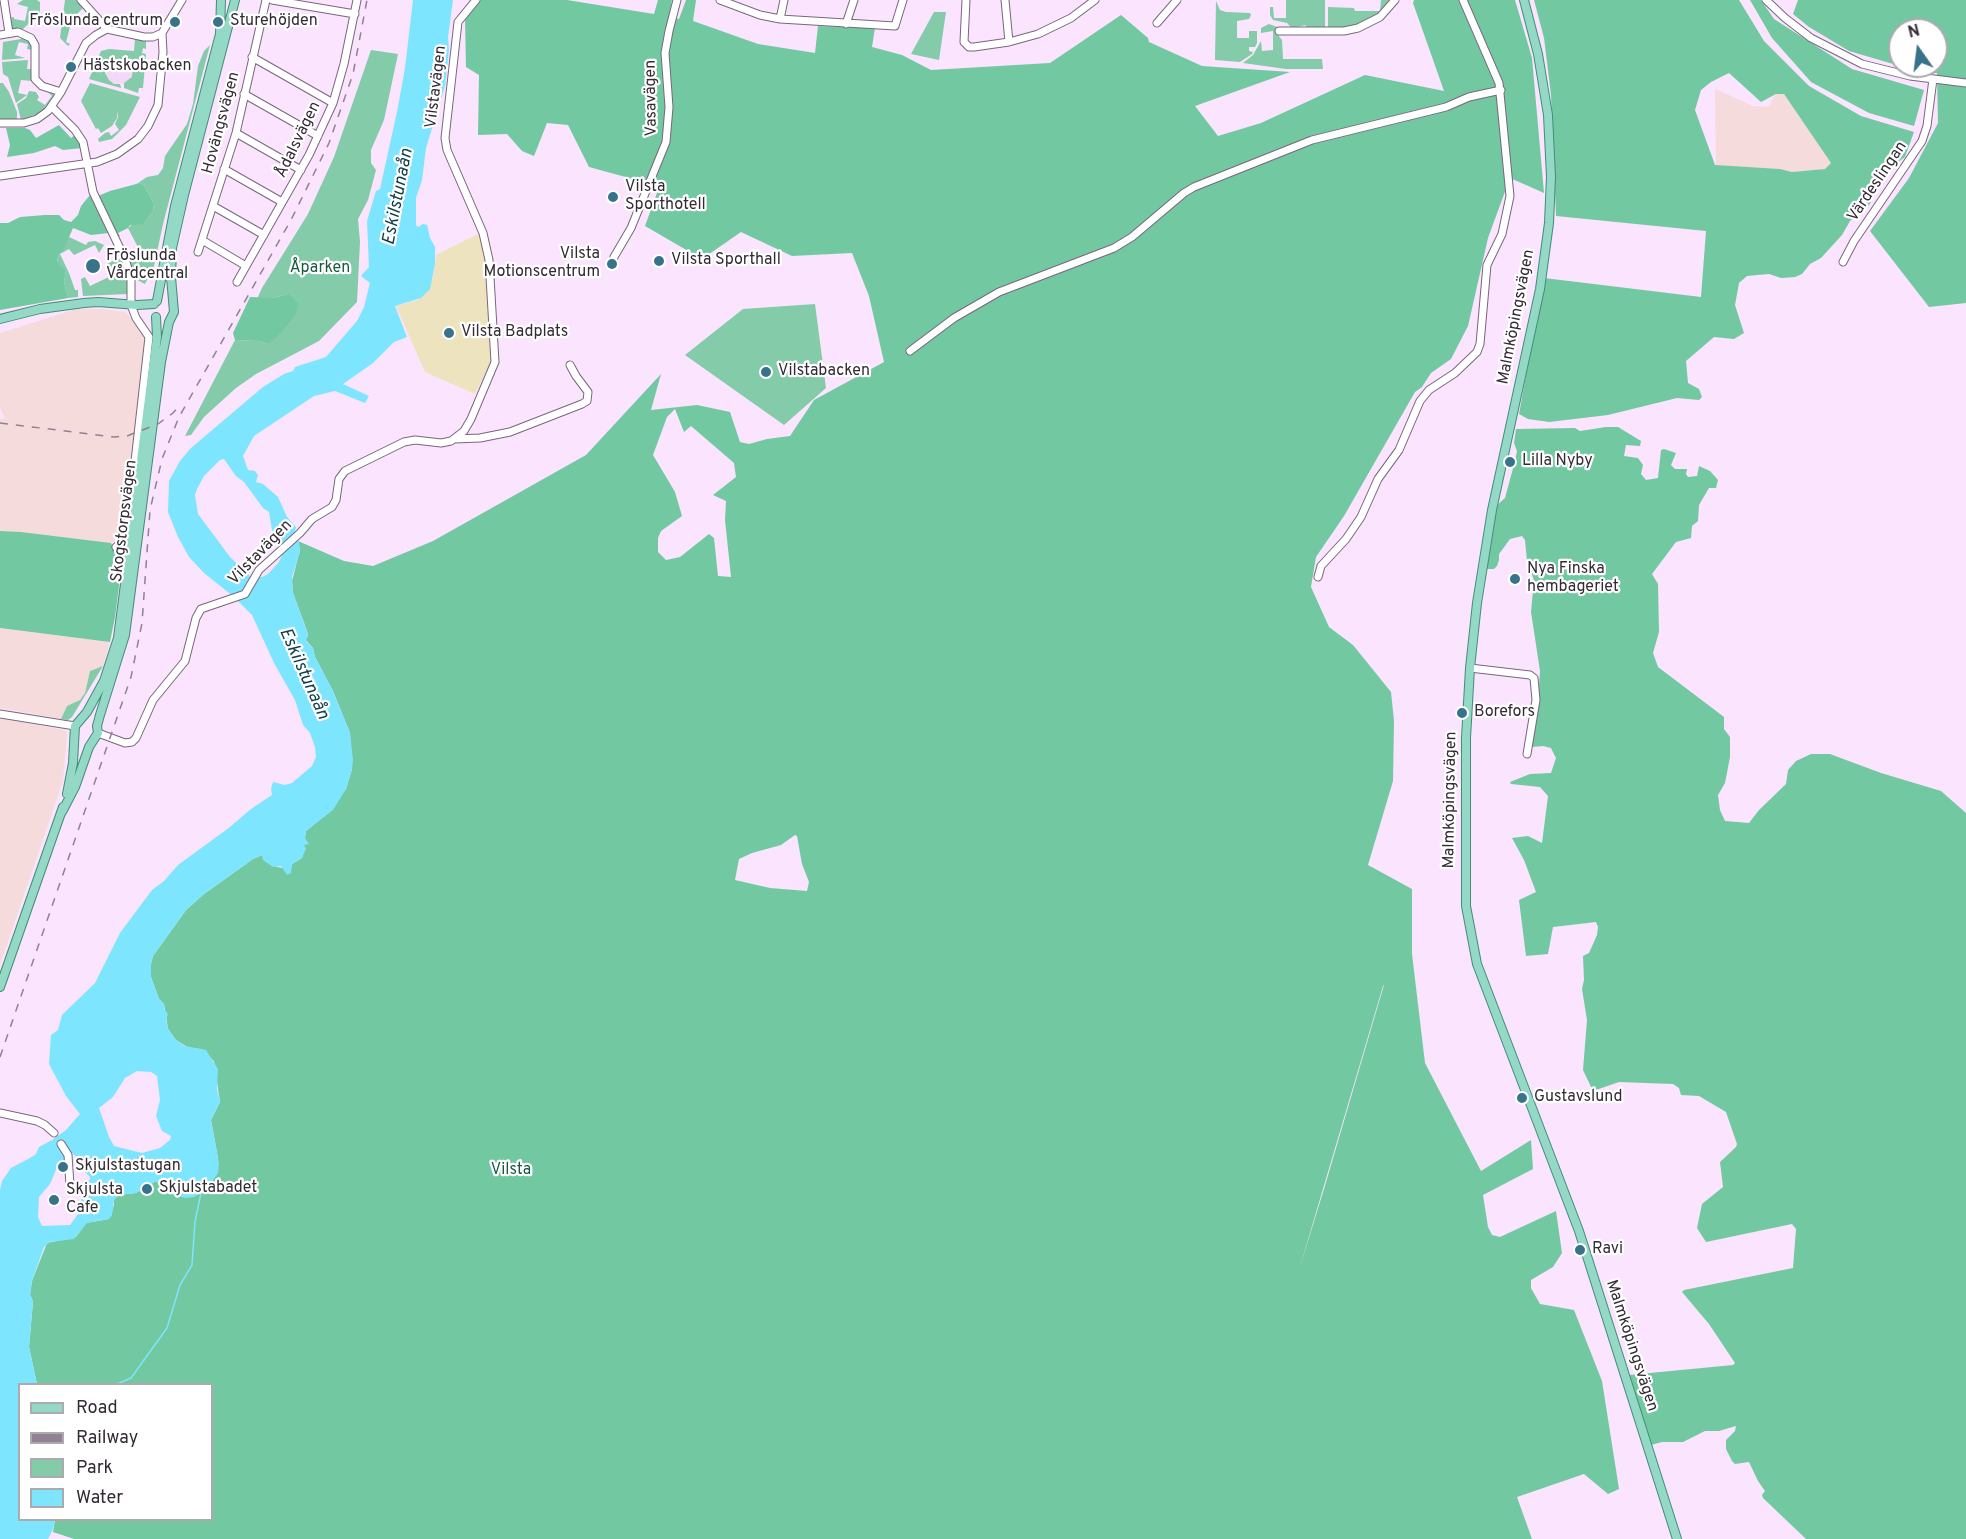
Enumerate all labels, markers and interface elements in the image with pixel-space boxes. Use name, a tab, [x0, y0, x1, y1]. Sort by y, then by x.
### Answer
place label: Fröslunda centrum	[29, 12, 163, 32]
place label: Sturehöjden	[230, 12, 318, 32]
marker: Fröslunda centrum	[168, 15, 182, 29]
marker: Sturehöjden	[211, 15, 225, 29]
north arrow	[1888, 18, 1948, 78]
text: N	[1906, 21, 1922, 44]
street label: Vilstavägen	[422, 44, 452, 130]
place label: Hästskobacken	[83, 57, 191, 77]
marker: Hästskobacken	[64, 60, 78, 74]
street label: Vasavägen	[642, 60, 662, 136]
street label: Hovängsvägen	[199, 70, 245, 176]
street label: Ådalsvägen	[272, 99, 326, 181]
street label: Värdeslingan	[1844, 138, 1912, 226]
water label: Eskilstunaån	[379, 147, 419, 247]
place label: Vilsta Sporthotell	[625, 178, 706, 216]
marker: Vilsta Sporthotell	[606, 190, 620, 204]
place label: Vilsta Motionscentrum	[484, 245, 600, 283]
place label: Fröslunda Vårdcentral	[106, 247, 188, 285]
street label: Malmköpingsvägen	[1494, 248, 1540, 386]
place label: Vilsta Sporthall	[671, 251, 781, 271]
marker: Vilsta Sporthall	[652, 254, 666, 268]
marker: Fröslunda Vårdcentral	[84, 257, 102, 275]
marker: Vilsta Motionscentrum	[605, 257, 619, 271]
park label: Åparken	[290, 259, 350, 279]
place label: Vilsta Badplats	[461, 323, 568, 343]
marker: Vilsta Badplats	[442, 326, 456, 340]
place label: Vilstabacken	[778, 362, 870, 382]
marker: Vilstabacken	[759, 365, 773, 379]
place label: Lilla Nyby	[1522, 452, 1593, 472]
marker: Lilla Nyby	[1503, 455, 1517, 469]
street label: Skogstorpsvägen	[108, 459, 142, 583]
street label: Vilstavägen	[225, 516, 297, 590]
place label: Nya Finska hembageriet	[1527, 560, 1619, 598]
marker: Nya Finska hembageriet	[1508, 572, 1522, 586]
water label: Eskilstunaån	[273, 625, 333, 723]
place label: Borefors	[1474, 703, 1535, 723]
marker: Borefors	[1455, 706, 1469, 720]
street label: Malmköpingsvägen	[1440, 731, 1462, 869]
place label: Gustavslund	[1534, 1088, 1623, 1108]
marker: Gustavslund	[1515, 1091, 1529, 1105]
place label: Skjulstastugan	[75, 1157, 181, 1177]
marker: Skjulstastugan	[56, 1160, 70, 1174]
park label: Vilsta	[491, 1161, 531, 1181]
place label: Skjulstabadet	[159, 1179, 257, 1199]
place label: Skjulsta Cafe	[66, 1181, 123, 1219]
marker: Skjulstabadet	[140, 1182, 154, 1196]
marker: Skjulsta Cafe	[47, 1193, 61, 1207]
place label: Ravi	[1592, 1240, 1623, 1260]
marker: Ravi	[1573, 1243, 1587, 1257]
street label: Malmköpingsvägen	[1601, 1278, 1661, 1414]
legend	[18, 1383, 213, 1521]
text: Road	[76, 1397, 118, 1420]
text: Railway	[76, 1427, 138, 1450]
text: Park	[76, 1457, 113, 1480]
text: Water	[76, 1487, 123, 1510]

